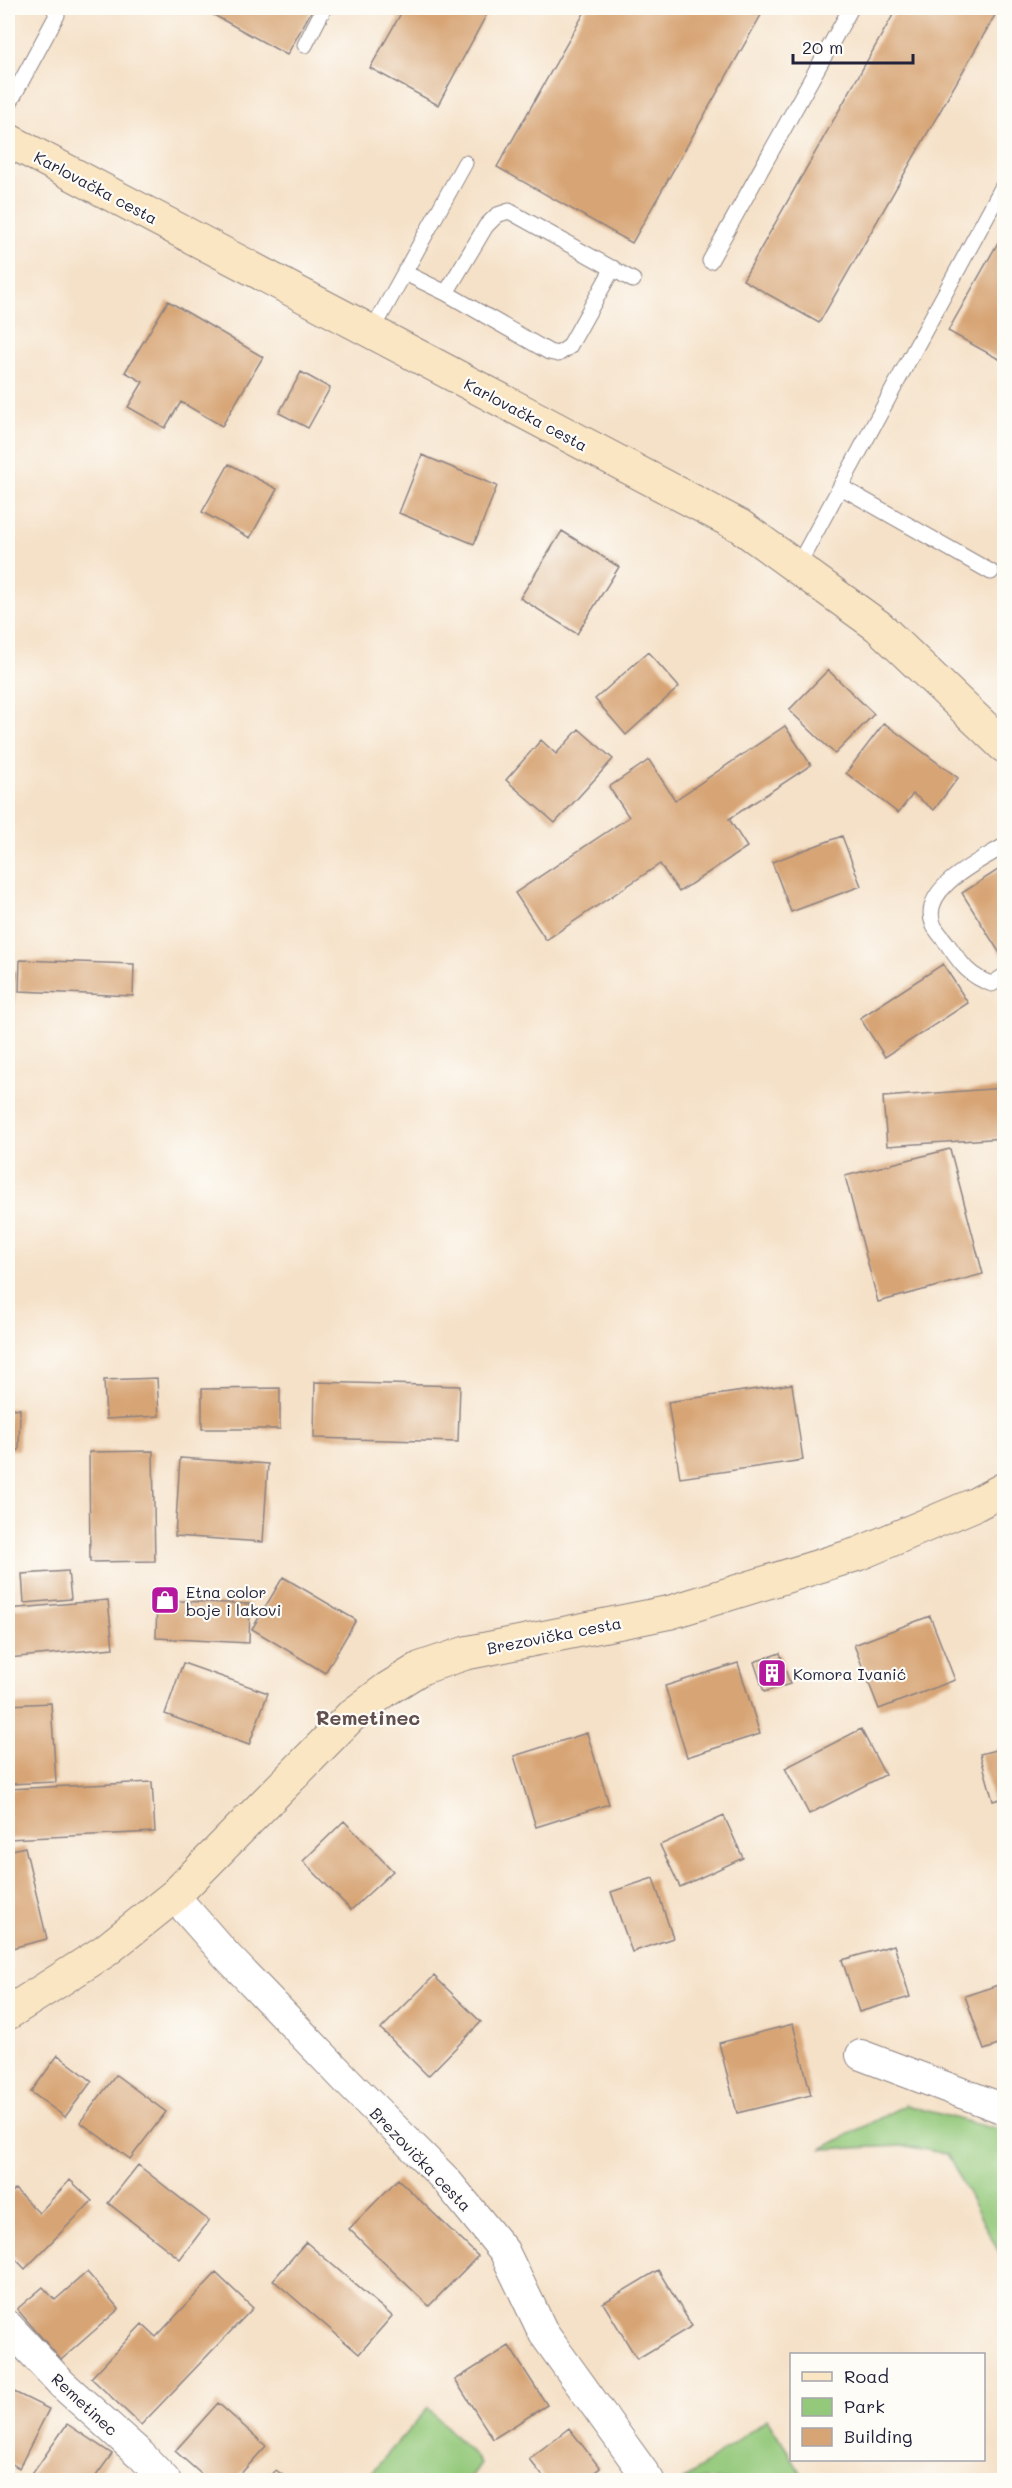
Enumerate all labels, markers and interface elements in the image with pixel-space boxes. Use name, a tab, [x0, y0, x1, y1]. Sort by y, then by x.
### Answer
scale bar	[793, 27, 913, 65]
text: 20 m	[802, 35, 843, 59]
street label: Karlovačka cesta	[31, 146, 161, 228]
street label: Karlovačka cesta	[461, 373, 591, 455]
place label: Etna color boje i lakovi	[186, 1581, 281, 1620]
shop icon: Etna color boje i lakovi	[149, 1584, 181, 1616]
street label: Brezovička cesta	[485, 1612, 623, 1658]
building icon: Komora Ivanić	[756, 1657, 788, 1689]
place label: Komora Ivanić	[793, 1663, 906, 1684]
district label: Remetinec	[316, 1704, 420, 1730]
street label: Brezovička cesta	[366, 2103, 476, 2215]
legend	[790, 2353, 985, 2461]
text: Road	[844, 2364, 889, 2388]
street label: Remetinec	[48, 2368, 122, 2440]
text: Park	[844, 2394, 885, 2418]
text: Building	[844, 2424, 912, 2448]

